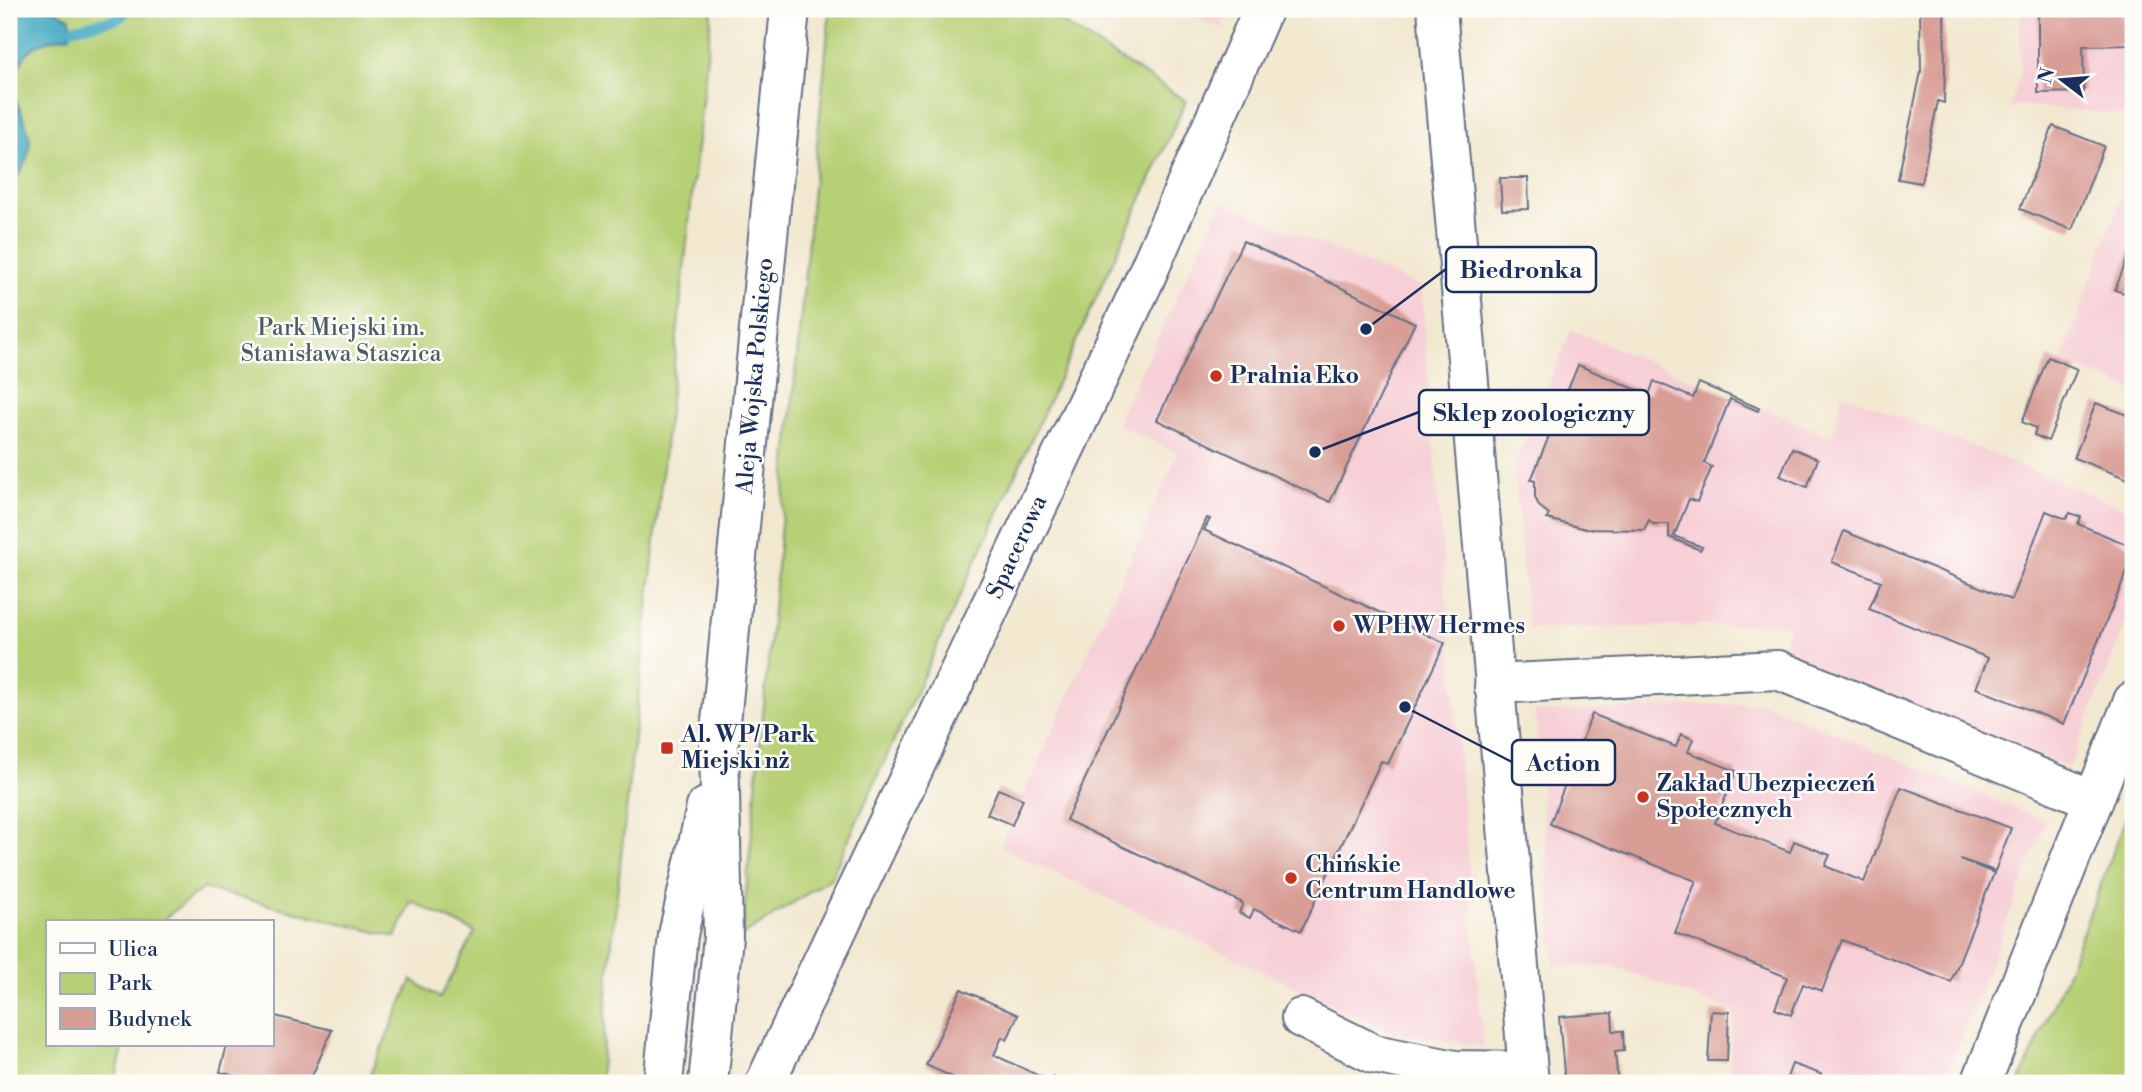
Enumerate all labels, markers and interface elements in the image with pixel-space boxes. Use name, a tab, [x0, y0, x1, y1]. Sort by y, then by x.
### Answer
north arrow	[2026, 46, 2096, 116]
text: N	[2033, 65, 2060, 86]
callout: Biedronka	[1446, 247, 1596, 292]
text: Biedronka	[1460, 256, 1583, 286]
street label: Aleja Wojska Polskiego	[731, 257, 779, 496]
park label: Park Miejski im. Stanisława Staszica	[241, 314, 442, 368]
place label: Pralnia Eko	[1230, 362, 1359, 390]
marker: Pralnia Eko	[1208, 368, 1224, 384]
callout: Sklep zoologiczny	[1419, 390, 1649, 435]
text: Sklep zoologiczny	[1433, 399, 1636, 429]
street label: Spacerowa	[981, 490, 1053, 603]
place label: WPHW Hermes	[1352, 612, 1525, 640]
marker: WPHW Hermes	[1331, 618, 1347, 634]
place label: Al. WP/ Park Miejski nż	[680, 721, 816, 775]
marker: Al. WP/ Park Miejski nż	[659, 740, 675, 756]
callout: Action	[1512, 740, 1615, 785]
text: Action	[1525, 749, 1600, 779]
place label: Zakład Ubezpieczeń Społecznych	[1657, 770, 1875, 824]
marker: Zakład Ubezpieczeń Społecznych	[1635, 789, 1651, 805]
place label: Chińskie Centrum Handlowe	[1305, 851, 1516, 905]
marker: Chińskie Centrum Handlowe	[1283, 870, 1299, 886]
legend	[46, 920, 273, 1046]
text: Ulica	[108, 937, 158, 963]
text: Park	[108, 971, 153, 997]
text: Budynek	[107, 1007, 192, 1033]

